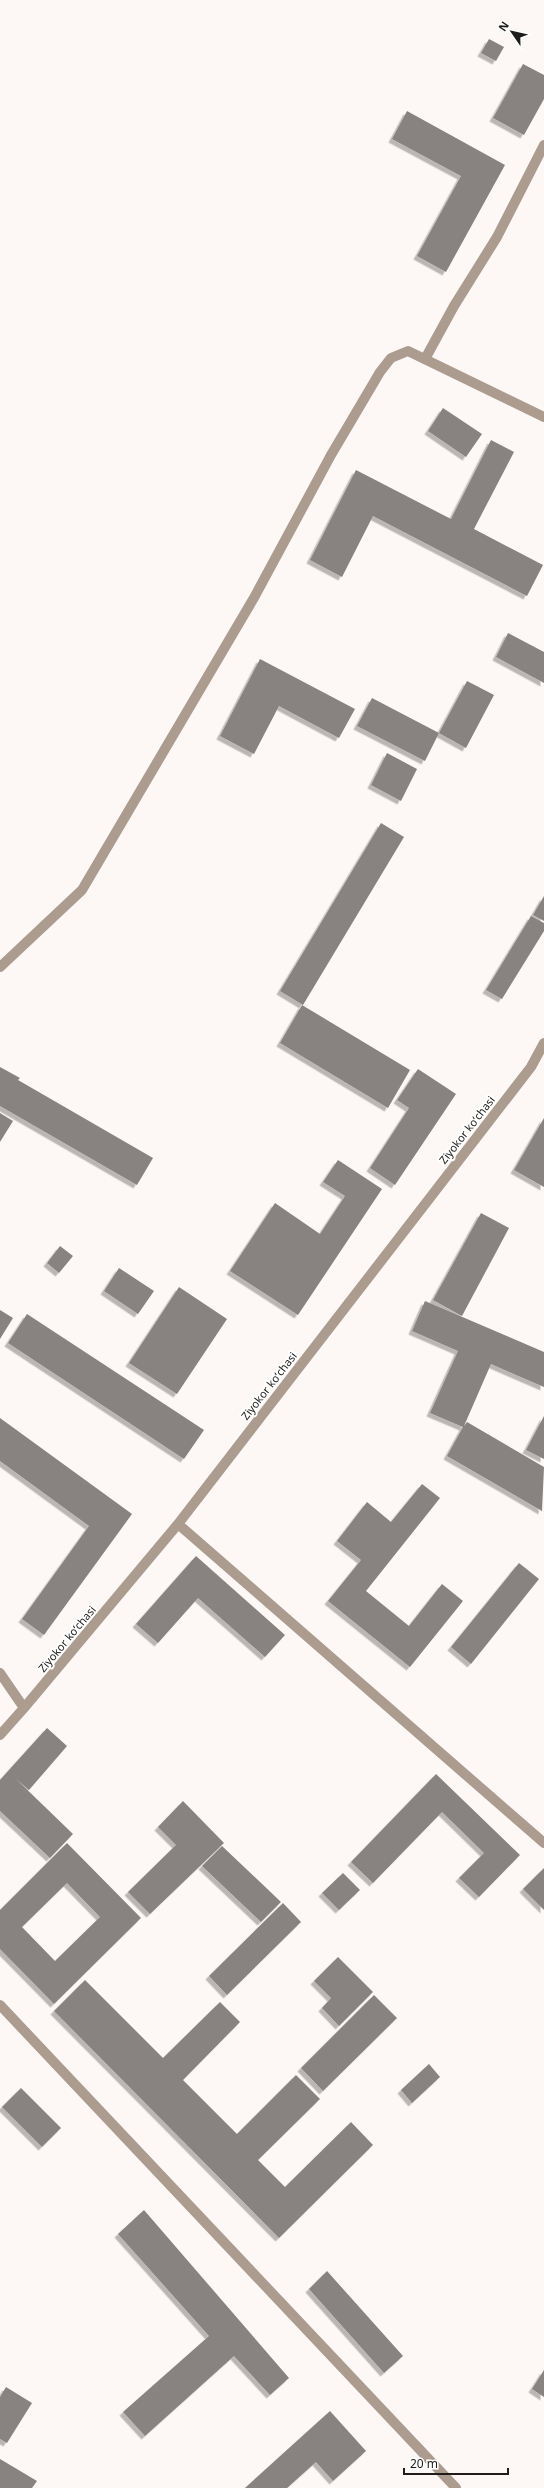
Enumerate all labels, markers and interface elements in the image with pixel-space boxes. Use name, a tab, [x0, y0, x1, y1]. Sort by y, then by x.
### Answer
north arrow	[492, 12, 532, 52]
text: N	[495, 18, 512, 34]
street label: Ziyokor koʻchasi	[435, 1093, 498, 1167]
street label: Ziyokor koʻchasi	[237, 1349, 300, 1423]
street label: Ziyokor koʻchasi	[34, 1602, 99, 1675]
scale bar	[404, 2450, 508, 2476]
text: 20 m	[410, 2455, 438, 2472]

